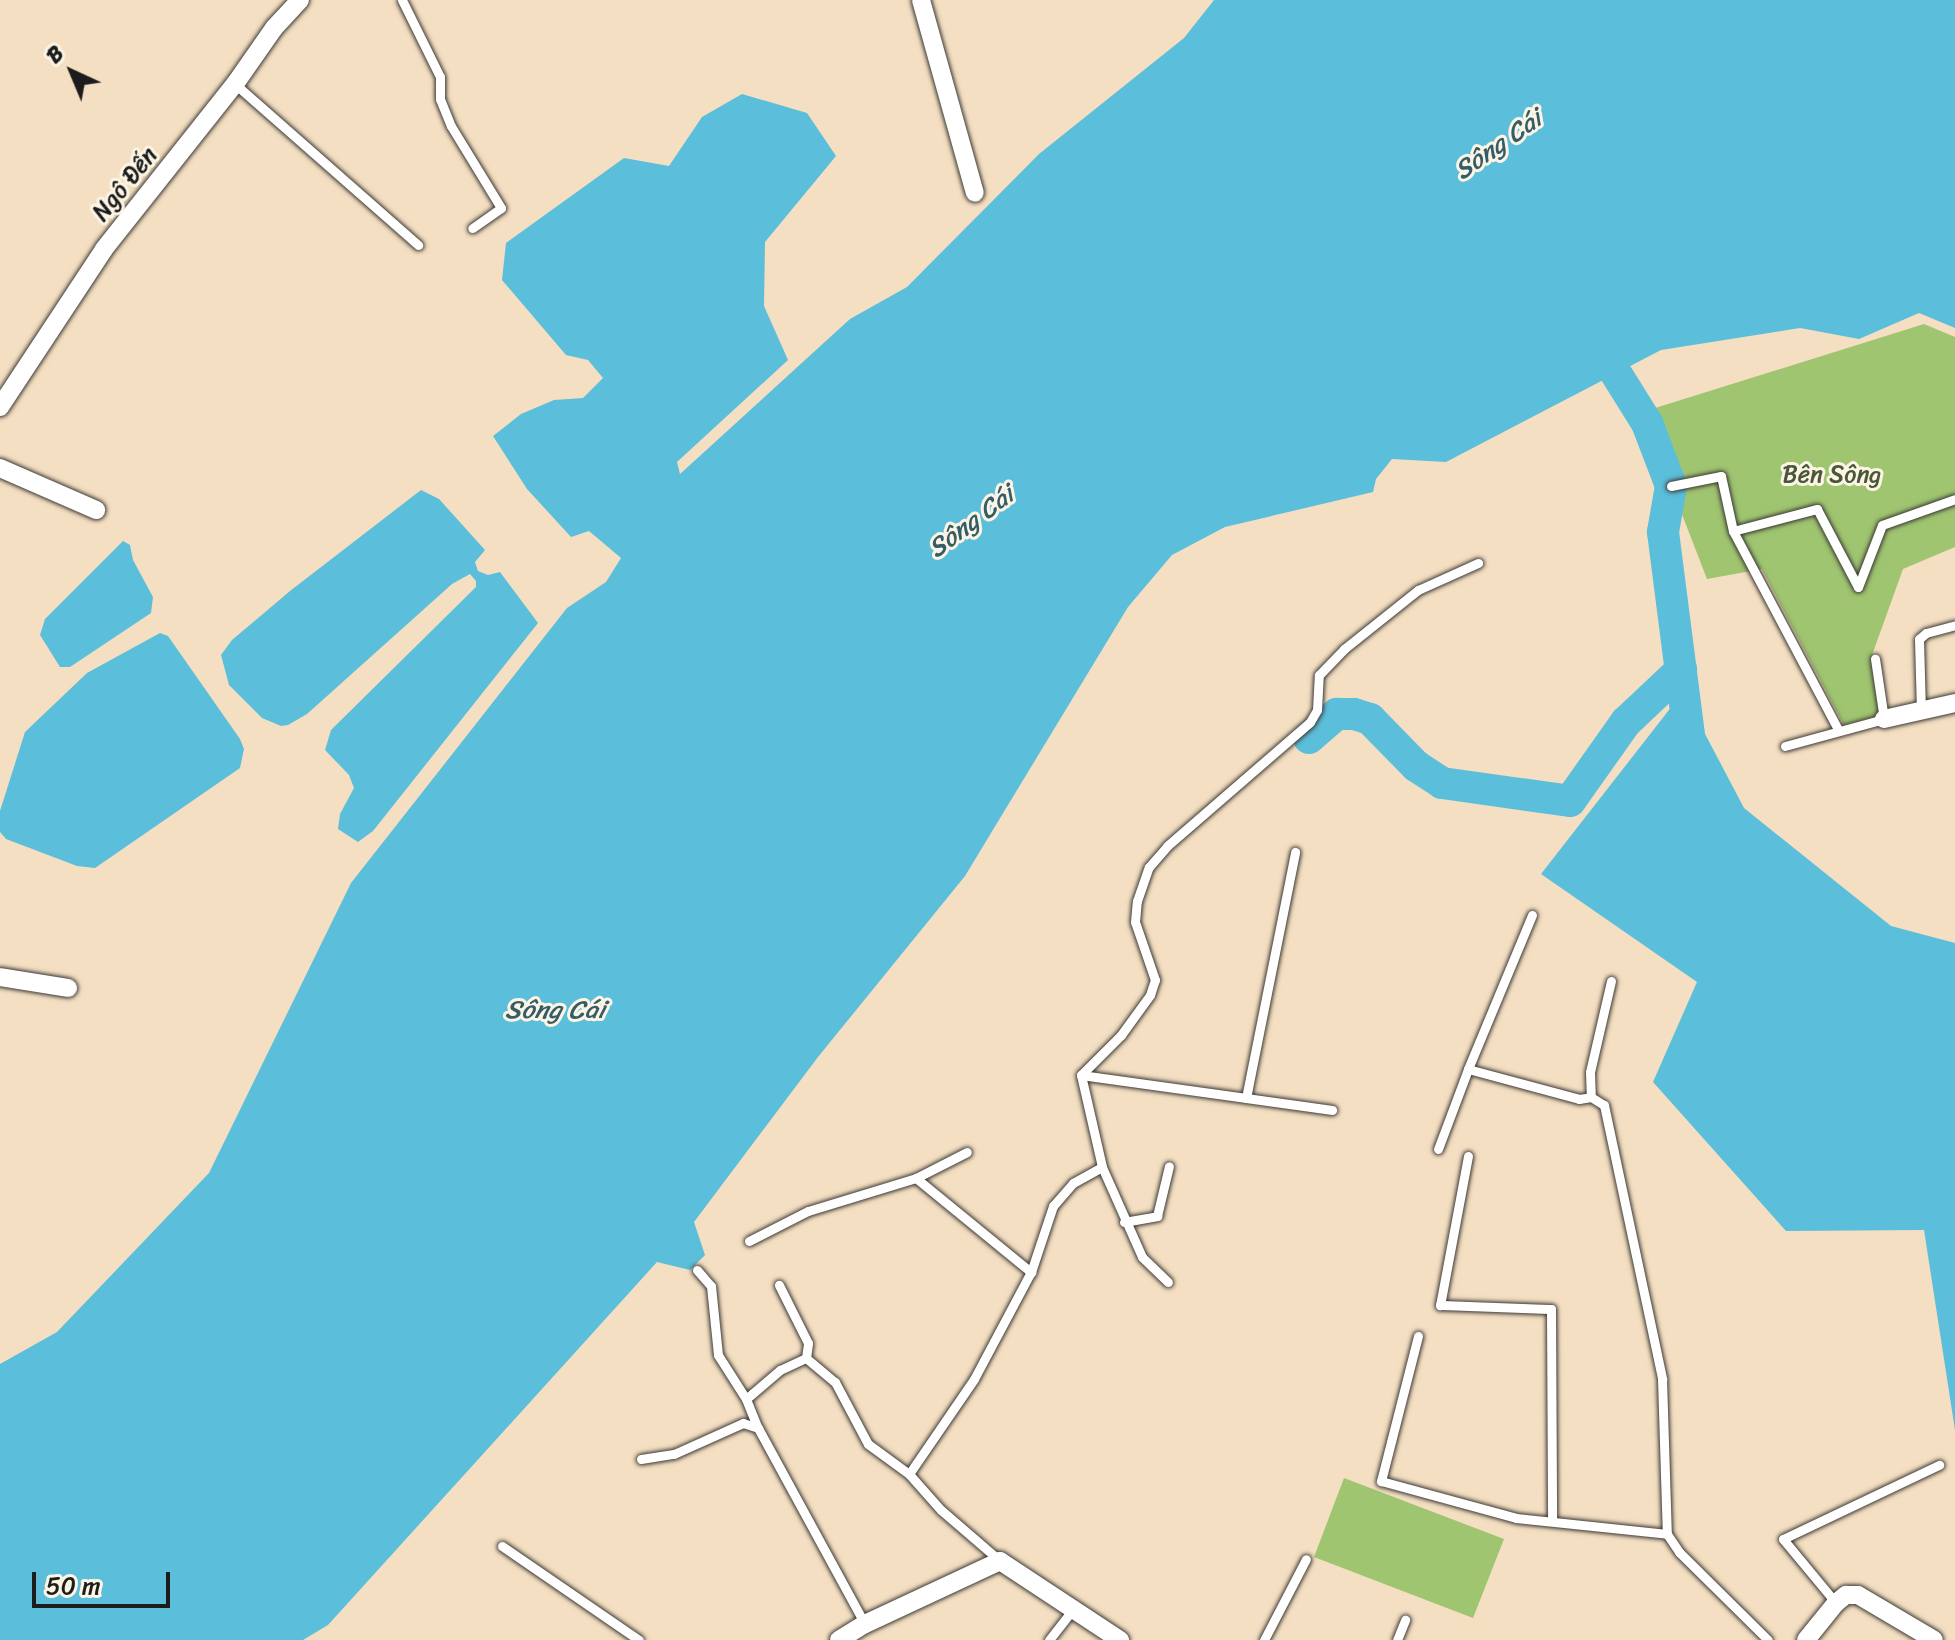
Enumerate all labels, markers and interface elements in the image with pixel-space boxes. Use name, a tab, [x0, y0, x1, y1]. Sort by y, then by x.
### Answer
north arrow	[32, 32, 112, 112]
text: B	[36, 36, 74, 73]
water label: Sông Cái	[1448, 104, 1548, 186]
street label: Ngô Đến	[86, 141, 164, 227]
park label: Bên Sông	[1783, 461, 1881, 489]
water label: Sông Cái	[922, 479, 1020, 565]
water label: Sông Cái	[505, 994, 605, 1026]
scale bar	[36, 1556, 174, 1606]
text: 50 m	[46, 1565, 101, 1607]

